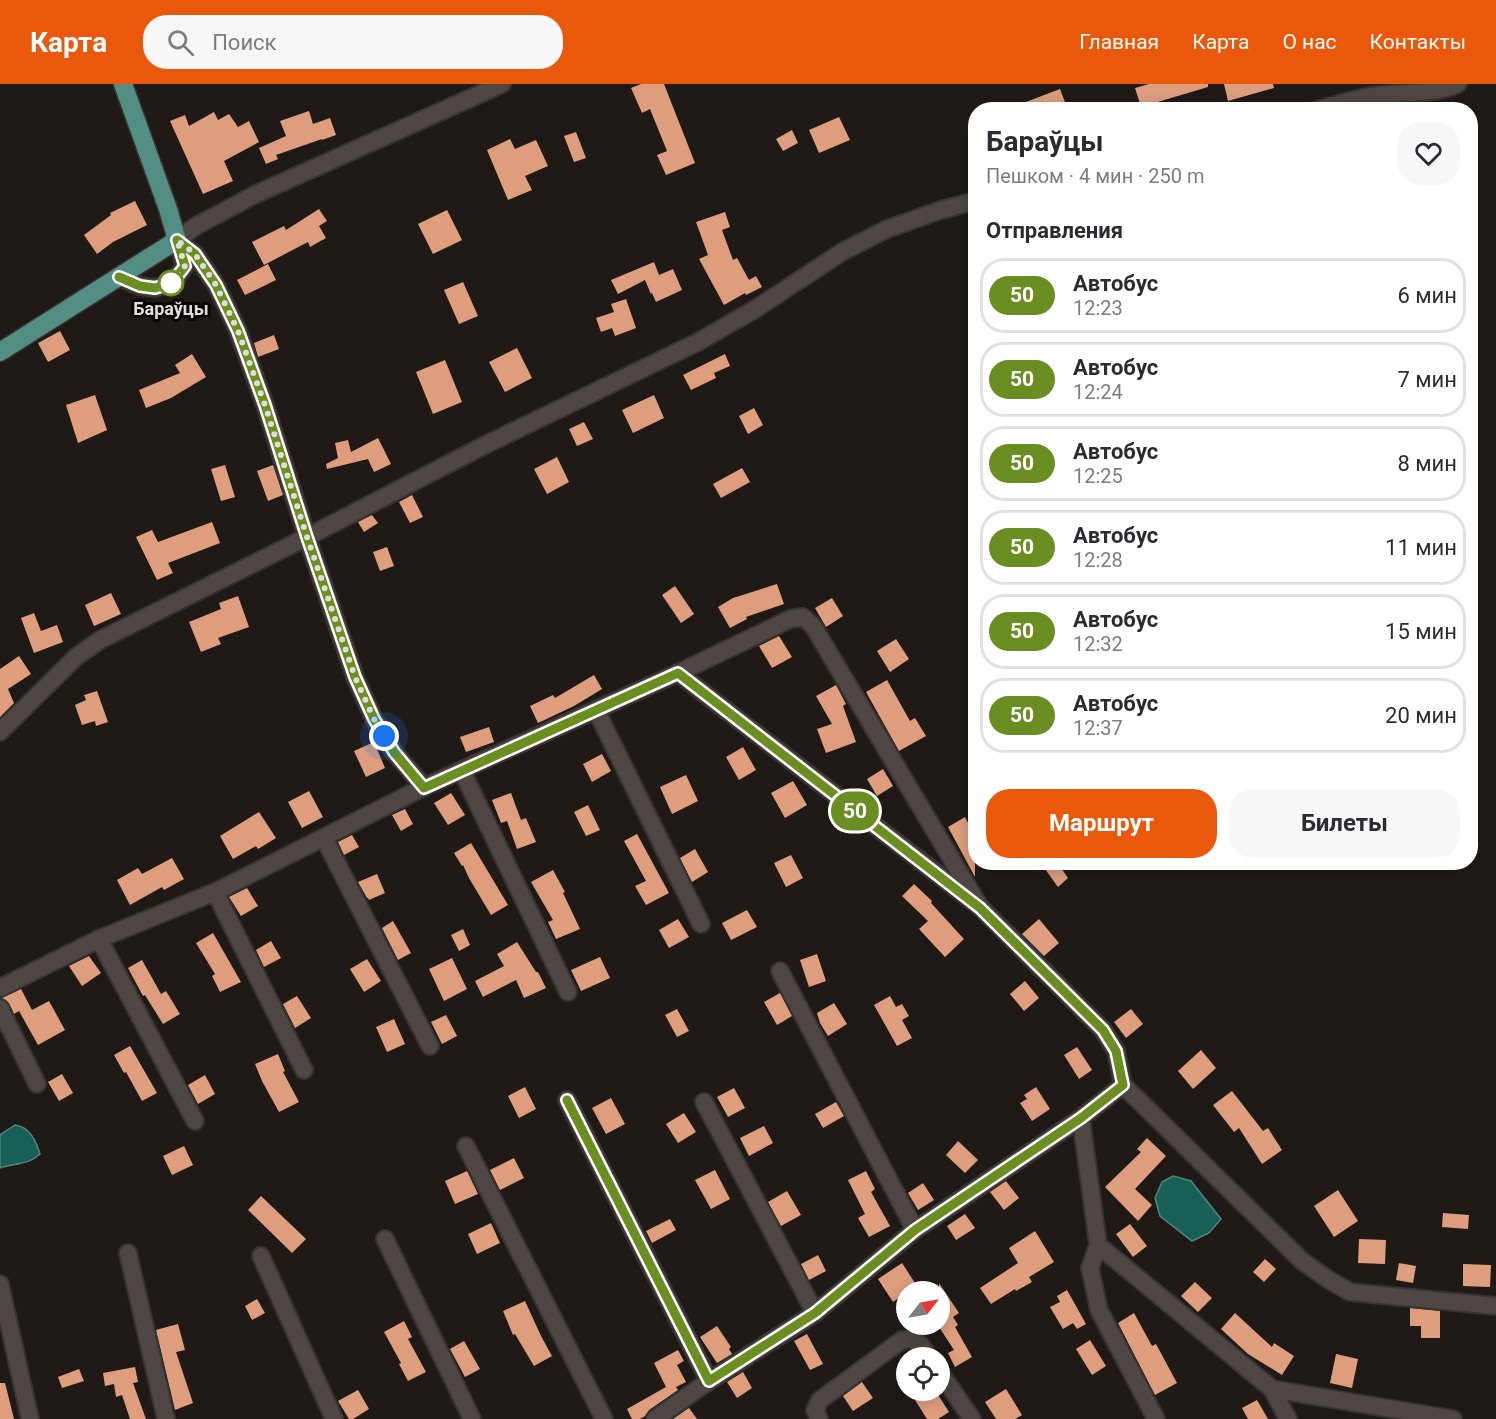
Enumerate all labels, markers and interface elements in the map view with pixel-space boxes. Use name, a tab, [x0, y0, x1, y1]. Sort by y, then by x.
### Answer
search box	[143, 15, 563, 69]
text: Карта	[30, 26, 107, 59]
icon: search	[164, 26, 197, 59]
text: Поиск	[212, 30, 277, 55]
text: Главная	[1079, 30, 1159, 54]
text: Карта	[1192, 30, 1249, 54]
text: О нас	[1282, 30, 1337, 54]
text: Контакты	[1370, 30, 1466, 54]
button: heart	[1397, 122, 1460, 185]
text: Бараўцы	[986, 125, 1103, 158]
text: Пешком · 4 мин · 250 m	[986, 164, 1205, 188]
text: Отправления	[986, 218, 1123, 243]
marker: Бараўцы	[158, 270, 184, 296]
text: Автобус	[1073, 271, 1158, 296]
text: 50	[1010, 283, 1034, 307]
text: 6 мин	[1397, 283, 1457, 308]
text: 12:23	[1073, 296, 1123, 320]
place label: Бараўцы	[133, 298, 209, 319]
text: Автобус	[1073, 355, 1158, 380]
text: 50	[1010, 367, 1034, 391]
text: 7 мин	[1397, 367, 1457, 392]
text: 12:24	[1073, 380, 1123, 404]
text: Автобус	[1073, 439, 1158, 464]
text: 50	[1010, 451, 1034, 475]
text: 8 мин	[1397, 451, 1457, 476]
text: 12:25	[1073, 464, 1123, 488]
text: Автобус	[1073, 523, 1158, 548]
text: 50	[1010, 535, 1034, 559]
text: 11 мин	[1385, 535, 1457, 560]
text: 12:28	[1073, 548, 1123, 572]
text: Автобус	[1073, 607, 1158, 632]
text: 50	[1010, 619, 1034, 643]
text: 15 мин	[1385, 619, 1457, 644]
text: 12:32	[1073, 632, 1123, 656]
text: Автобус	[1073, 691, 1158, 716]
text: 50	[1010, 703, 1034, 727]
text: 20 мин	[1385, 703, 1457, 728]
text: 12:37	[1073, 716, 1123, 740]
your location	[369, 721, 399, 751]
button: Маршрут	[986, 789, 1217, 858]
button: Билеты	[1229, 789, 1460, 858]
line badge: 50	[828, 792, 882, 830]
text: 50	[843, 799, 867, 823]
north arrow	[896, 1281, 950, 1335]
map controls	[896, 1281, 950, 1401]
button: locate	[896, 1347, 950, 1401]

